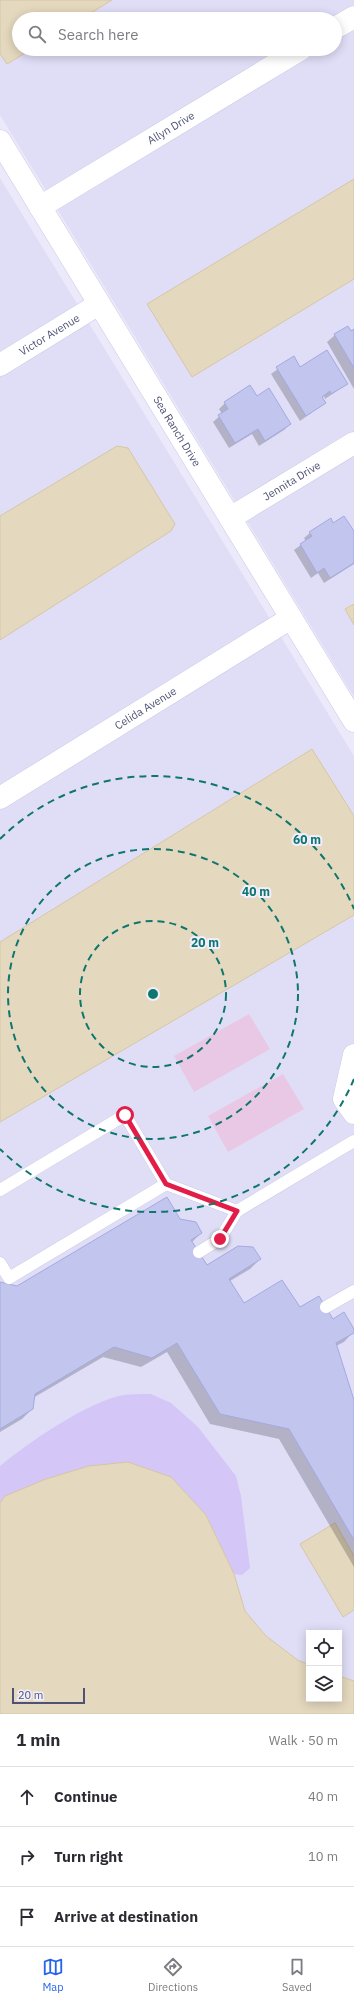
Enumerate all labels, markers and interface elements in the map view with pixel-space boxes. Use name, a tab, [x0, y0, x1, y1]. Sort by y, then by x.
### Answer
search box	[12, 12, 342, 56]
icon: search	[26, 23, 48, 45]
text: Search here	[58, 25, 138, 44]
street label: Allyn Drive	[145, 108, 197, 147]
street label: Victor Avenue	[17, 311, 82, 358]
street label: Sea Ranch Drive	[150, 393, 204, 469]
street label: Jennita Drive	[260, 458, 323, 504]
street label: Celida Avenue	[112, 684, 179, 732]
text: 60 m	[293, 832, 321, 847]
text: 40 m	[242, 884, 270, 899]
text: 20 m	[191, 935, 219, 950]
centre of rings	[146, 987, 160, 1001]
route start	[116, 1106, 134, 1124]
route end	[211, 1230, 229, 1248]
map controls	[306, 1630, 342, 1702]
button: locate	[306, 1630, 342, 1666]
button: layers	[306, 1666, 342, 1702]
scale bar	[12, 1686, 85, 1705]
text: 20 m	[18, 1688, 43, 1702]
text: 1 min	[16, 1729, 60, 1751]
text: Walk · 50 m	[269, 1732, 338, 1749]
icon: ahead	[16, 1786, 38, 1808]
text: Continue	[54, 1787, 118, 1806]
text: 40 m	[308, 1788, 338, 1805]
icon: right	[16, 1846, 38, 1868]
text: Turn right	[54, 1847, 123, 1866]
text: 10 m	[308, 1848, 338, 1865]
icon: arrive	[16, 1906, 38, 1928]
text: Arrive at destination	[54, 1907, 198, 1926]
tab: Map	[42, 1956, 64, 1994]
tab: Directions	[148, 1956, 198, 1994]
tab: Saved	[282, 1956, 312, 1994]

